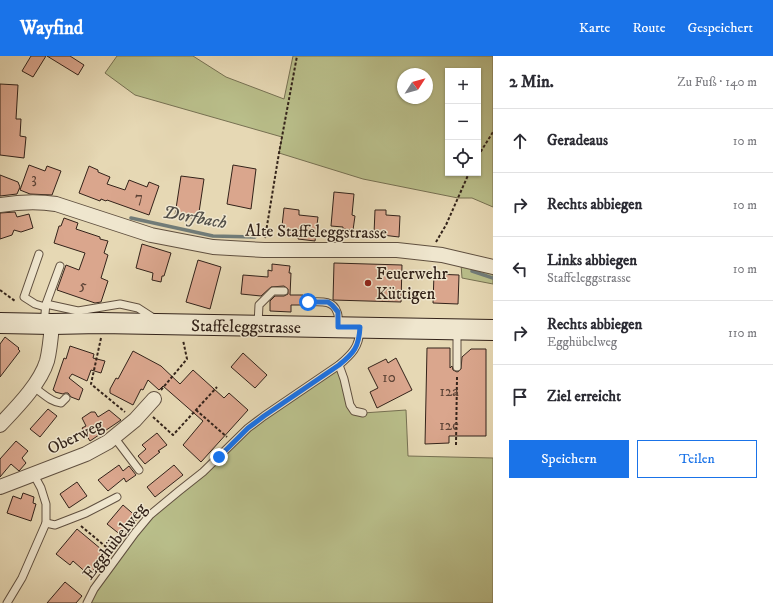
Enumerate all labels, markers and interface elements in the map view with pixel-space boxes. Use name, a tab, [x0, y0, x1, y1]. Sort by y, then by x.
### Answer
text: Wayfind	[20, 17, 83, 40]
text: Karte	[579, 19, 610, 37]
text: Route	[632, 19, 665, 37]
text: Gespeichert	[687, 19, 753, 37]
north arrow	[397, 68, 433, 104]
map controls	[445, 68, 481, 176]
button: +	[445, 68, 481, 104]
text: 2 Min.	[509, 71, 554, 93]
text: Zu Fuß · 140 m	[677, 74, 757, 90]
button: −	[445, 104, 481, 140]
icon: ahead	[509, 130, 531, 152]
text: Geradeaus	[547, 131, 608, 150]
text: 10 m	[733, 133, 757, 149]
button: locate	[445, 140, 481, 176]
house number: 3	[31, 169, 37, 188]
house number: 7	[135, 188, 143, 207]
icon: right	[509, 194, 531, 216]
text: Rechts abbiegen	[547, 195, 642, 214]
text: 10 m	[733, 197, 757, 213]
water label: Dorfbach	[161, 202, 229, 234]
street label: Alte Staffeleggstrasse	[245, 220, 387, 244]
text: Links abbiegen	[547, 251, 637, 270]
icon: left	[509, 258, 531, 280]
text: 10 m	[733, 261, 757, 277]
place label: Feuerwehr Küttigen	[376, 263, 449, 305]
text: Staffeleggstrasse	[547, 270, 631, 286]
house number: 5	[79, 276, 87, 295]
marker: Feuerwehr Küttigen	[363, 278, 373, 288]
route start	[299, 293, 317, 311]
street label: Staffeleggstrasse	[191, 315, 301, 339]
text: Rechts abbiegen	[547, 315, 642, 334]
icon: right	[509, 322, 531, 344]
text: 110 m	[728, 325, 757, 341]
text: Egghübelweg	[547, 334, 617, 350]
house number: 10	[382, 368, 396, 387]
house number: 12a	[439, 382, 459, 401]
icon: arrive	[509, 386, 531, 408]
text: Ziel erreicht	[547, 387, 621, 406]
street label: Oberweg	[44, 414, 108, 460]
house number: 12c	[439, 416, 459, 435]
button: Speichern	[509, 440, 629, 478]
button: Teilen	[637, 440, 757, 478]
route end	[210, 448, 228, 466]
street label: Egghübelweg	[78, 498, 152, 585]

